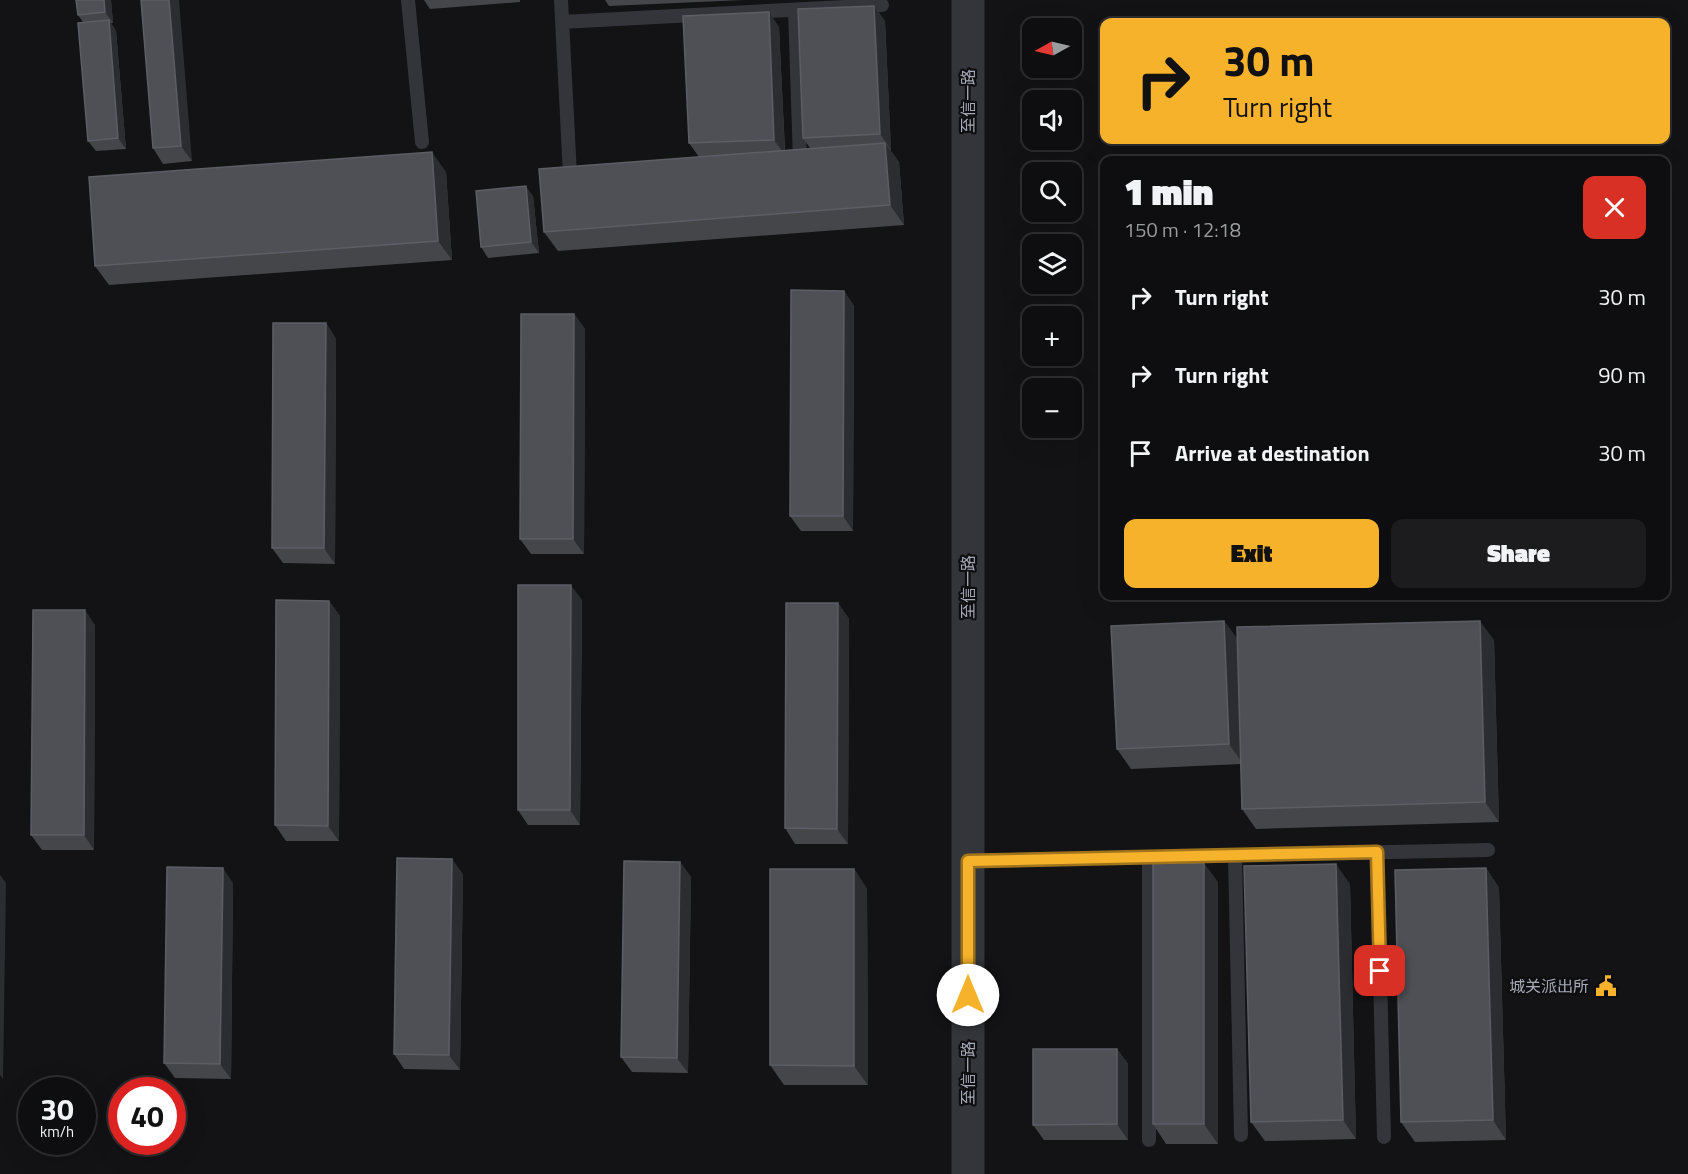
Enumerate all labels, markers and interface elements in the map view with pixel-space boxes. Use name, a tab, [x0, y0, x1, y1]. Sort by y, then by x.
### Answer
north arrow	[1022, 18, 1082, 78]
map controls	[1022, 18, 1082, 438]
text: 30 m	[1223, 28, 1315, 92]
icon: right	[1124, 42, 1202, 120]
street label: 至信一路	[956, 69, 980, 133]
text: Turn right	[1223, 86, 1332, 127]
button: sound	[1022, 90, 1082, 150]
button: search	[1022, 162, 1082, 222]
text: 1 min	[1124, 164, 1213, 219]
button: close	[1583, 176, 1646, 239]
text: 150 m · 12:18	[1124, 214, 1241, 245]
button: layers	[1022, 234, 1082, 294]
text: Turn right	[1175, 280, 1269, 314]
text: 30 m	[1598, 280, 1646, 314]
icon: right	[1124, 281, 1157, 314]
button: +	[1022, 306, 1082, 366]
text: Turn right	[1175, 358, 1269, 392]
text: 90 m	[1598, 358, 1646, 392]
icon: right	[1124, 359, 1157, 392]
button: −	[1022, 378, 1082, 438]
text: Arrive at destination	[1175, 436, 1370, 470]
text: 30 m	[1598, 436, 1646, 470]
icon: arrive	[1124, 437, 1157, 470]
button: Exit	[1124, 519, 1379, 588]
button: Share	[1391, 519, 1646, 588]
street label: 至信一路	[956, 555, 980, 619]
pin	[1354, 945, 1405, 996]
icon: arrive	[1363, 954, 1396, 987]
position arrow	[936, 963, 1000, 1027]
place label: 城关派出所	[1509, 974, 1589, 998]
public building icon: 城关派出所	[1594, 974, 1618, 998]
street label: 至信一路	[956, 1041, 980, 1105]
speed limit sign: 40	[108, 1077, 186, 1155]
text: 30	[40, 1086, 74, 1132]
text: km/h	[40, 1120, 74, 1143]

